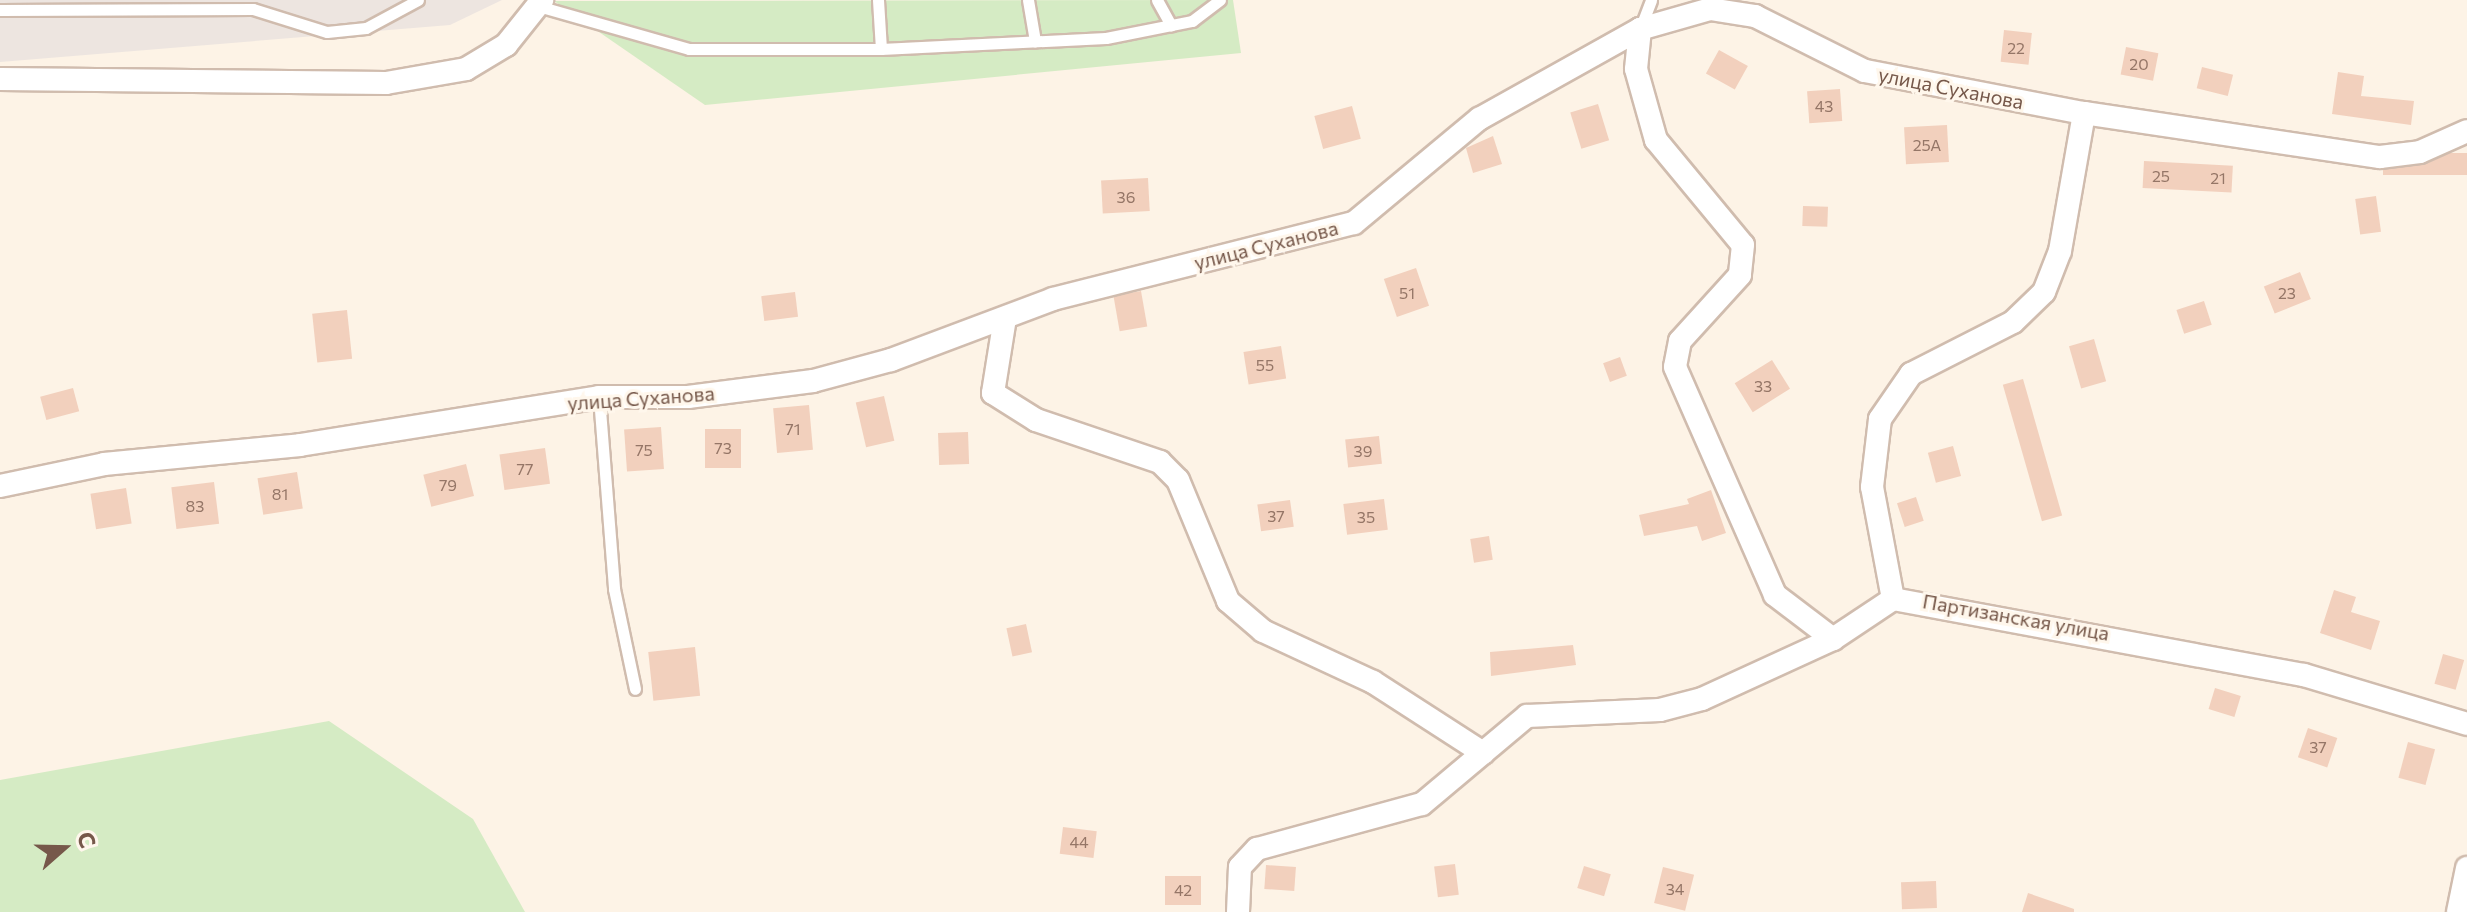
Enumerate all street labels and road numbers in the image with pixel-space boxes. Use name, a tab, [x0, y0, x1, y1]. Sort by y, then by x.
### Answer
street label: улица Суханова	[1876, 62, 2026, 114]
street label: улица Суханова	[1192, 216, 1340, 274]
street label: улица Суханова	[567, 381, 715, 415]
street label: Партизанская улица	[1921, 589, 2111, 645]

